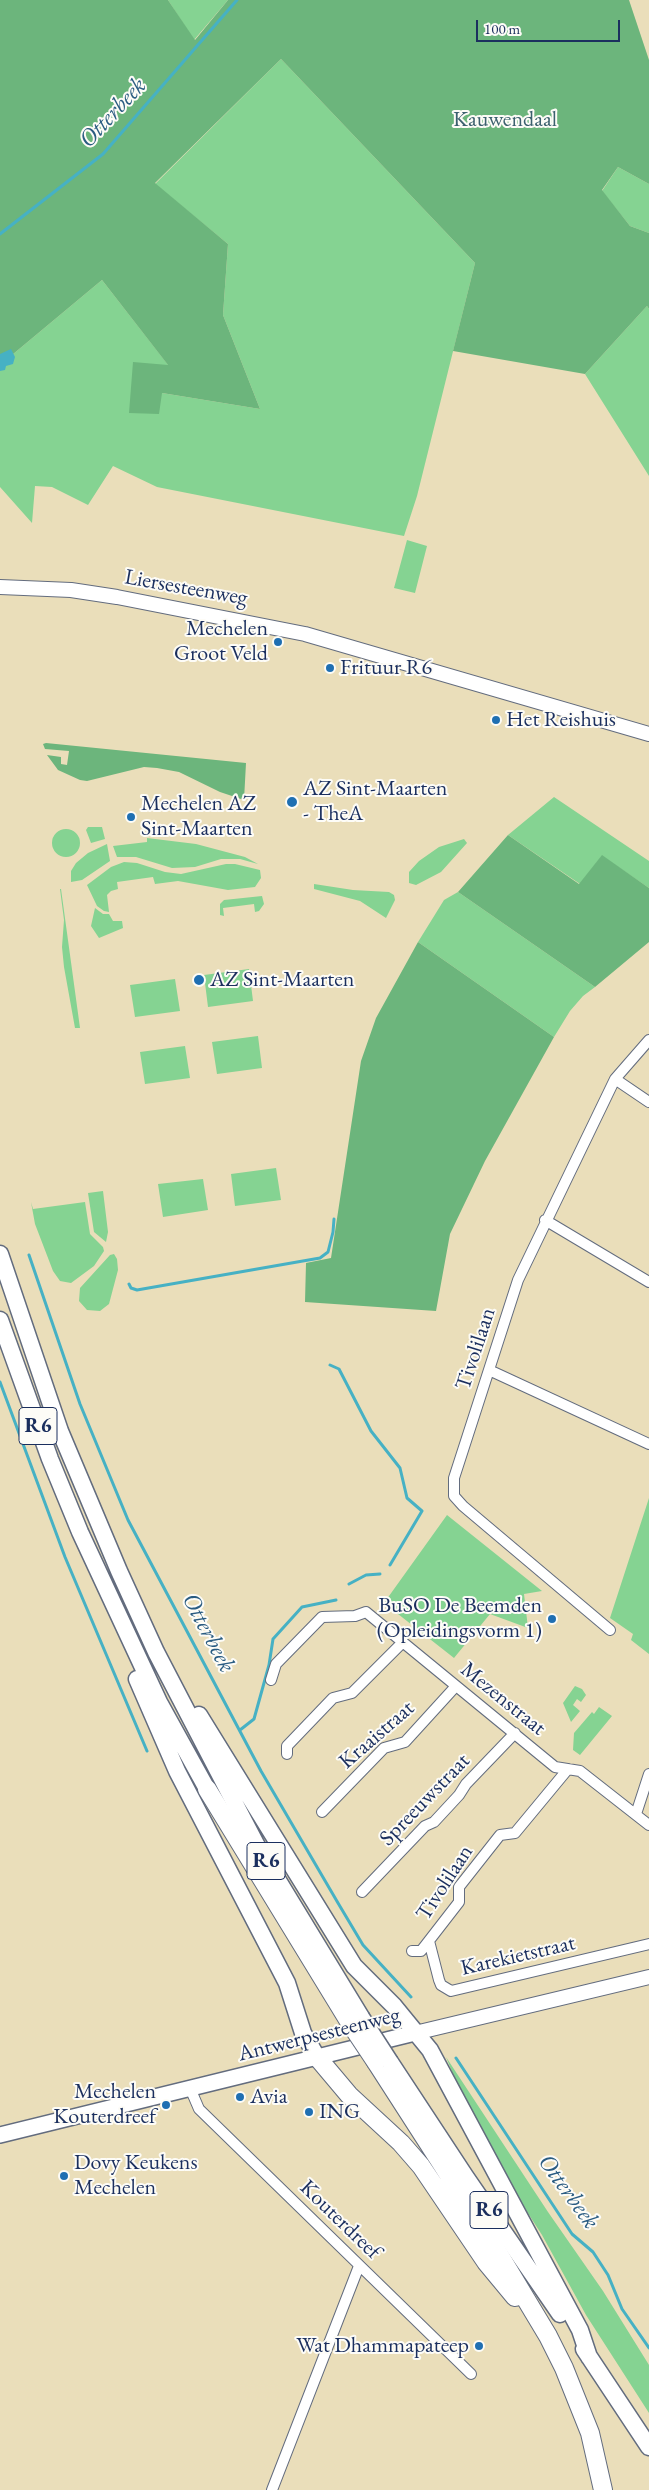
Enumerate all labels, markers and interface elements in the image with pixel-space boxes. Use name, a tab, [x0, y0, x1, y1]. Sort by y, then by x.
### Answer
scale bar	[479, 10, 623, 42]
text: 100 m	[484, 19, 520, 38]
water label: Otterbeek	[73, 72, 153, 154]
park label: Kauwendaal	[453, 107, 557, 133]
street label: Liersesteenweg	[122, 564, 250, 612]
place label: Mechelen Groot Veld	[174, 616, 268, 668]
marker: Mechelen Groot Veld	[272, 636, 284, 648]
place label: Frituur R6	[340, 655, 432, 681]
marker: Frituur R6	[324, 662, 336, 674]
place label: Het Reishuis	[506, 707, 616, 733]
marker: Het Reishuis	[490, 714, 502, 726]
place label: AZ Sint-Maarten - TheA	[303, 776, 447, 828]
place label: Mechelen AZ Sint-Maarten	[141, 791, 256, 842]
marker: AZ Sint-Maarten - TheA	[285, 795, 299, 809]
marker: Mechelen AZ Sint-Maarten	[125, 811, 137, 823]
place label: AZ Sint-Maarten	[210, 967, 354, 993]
marker: AZ Sint-Maarten	[192, 973, 206, 987]
street label: Tivolilaan	[450, 1305, 502, 1393]
road number: R6	[19, 1408, 57, 1444]
water label: Otterbeek	[175, 1589, 241, 1677]
place label: BuSO De Beemden (Opleidingsvorm 1)	[377, 1593, 542, 1644]
marker: BuSO De Beemden (Opleidingsvorm 1)	[546, 1613, 558, 1625]
street label: Mezenstraat	[455, 1657, 551, 1741]
street label: Kraaistraat	[334, 1695, 420, 1775]
street label: Spreeuwstraat	[374, 1748, 476, 1852]
street label: Tivolilaan	[411, 1840, 479, 1926]
road number: R6	[247, 1842, 285, 1880]
street label: Karekietstraat	[458, 1930, 578, 1982]
street label: Antwerpsesteenweg	[235, 2002, 403, 2068]
place label: Mechelen Kouterdreef	[53, 2079, 156, 2130]
place label: Avia	[250, 2084, 287, 2110]
marker: Avia	[234, 2091, 246, 2103]
marker: Mechelen Kouterdreef	[160, 2099, 172, 2111]
place label: ING	[319, 2099, 360, 2125]
marker: ING	[303, 2106, 315, 2118]
water label: Otterbeek	[531, 2149, 605, 2235]
place label: Dovy Keukens Mechelen	[74, 2150, 198, 2202]
marker: Dovy Keukens Mechelen	[58, 2170, 70, 2182]
street label: Kouterdreef	[294, 2175, 386, 2265]
road number: R6	[470, 2192, 508, 2228]
place label: Wat Dhammapateep	[296, 2333, 469, 2359]
marker: Wat Dhammapateep	[473, 2340, 485, 2352]

